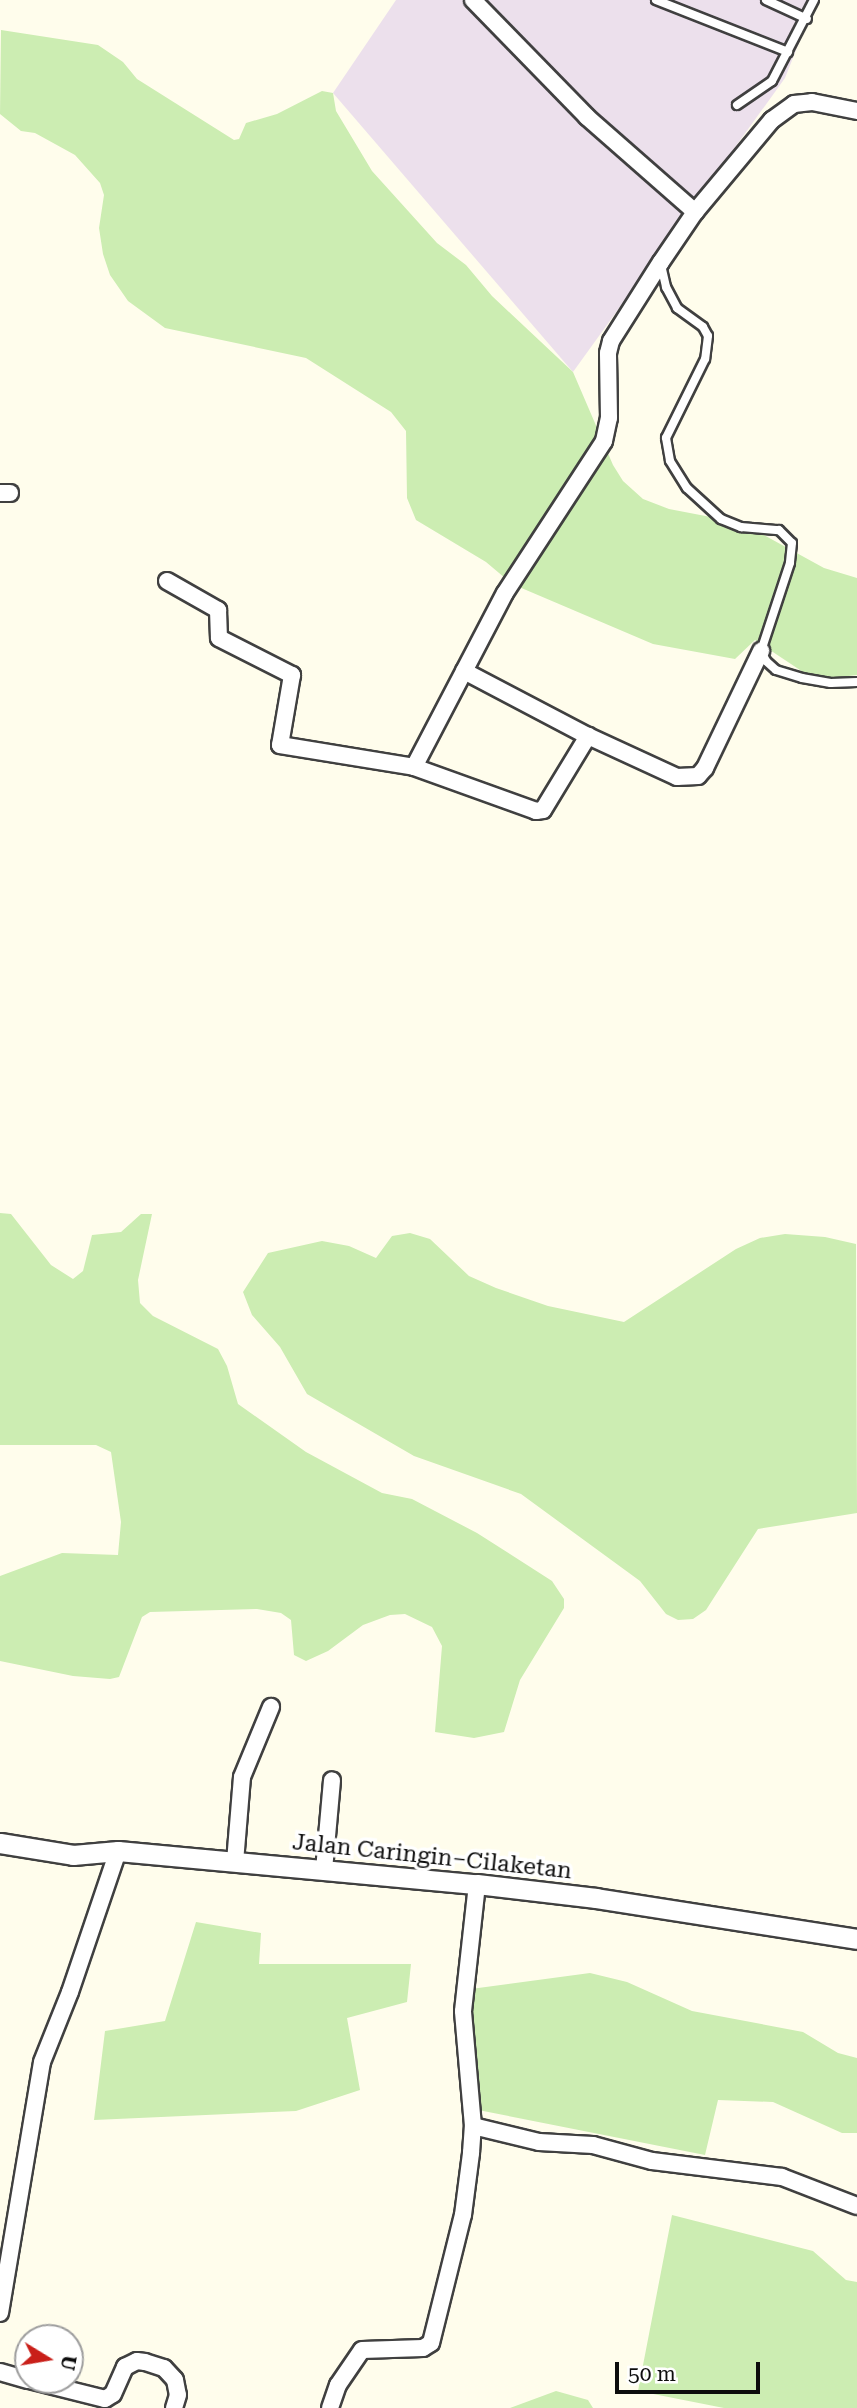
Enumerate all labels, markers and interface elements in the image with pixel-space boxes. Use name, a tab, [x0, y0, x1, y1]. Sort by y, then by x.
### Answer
street label: Jalan Caringin–Cilaketan	[291, 1829, 573, 1885]
north arrow	[14, 2324, 84, 2394]
scale bar	[619, 2348, 764, 2392]
text: U	[55, 2353, 81, 2372]
text: 50 m	[628, 2362, 676, 2386]

